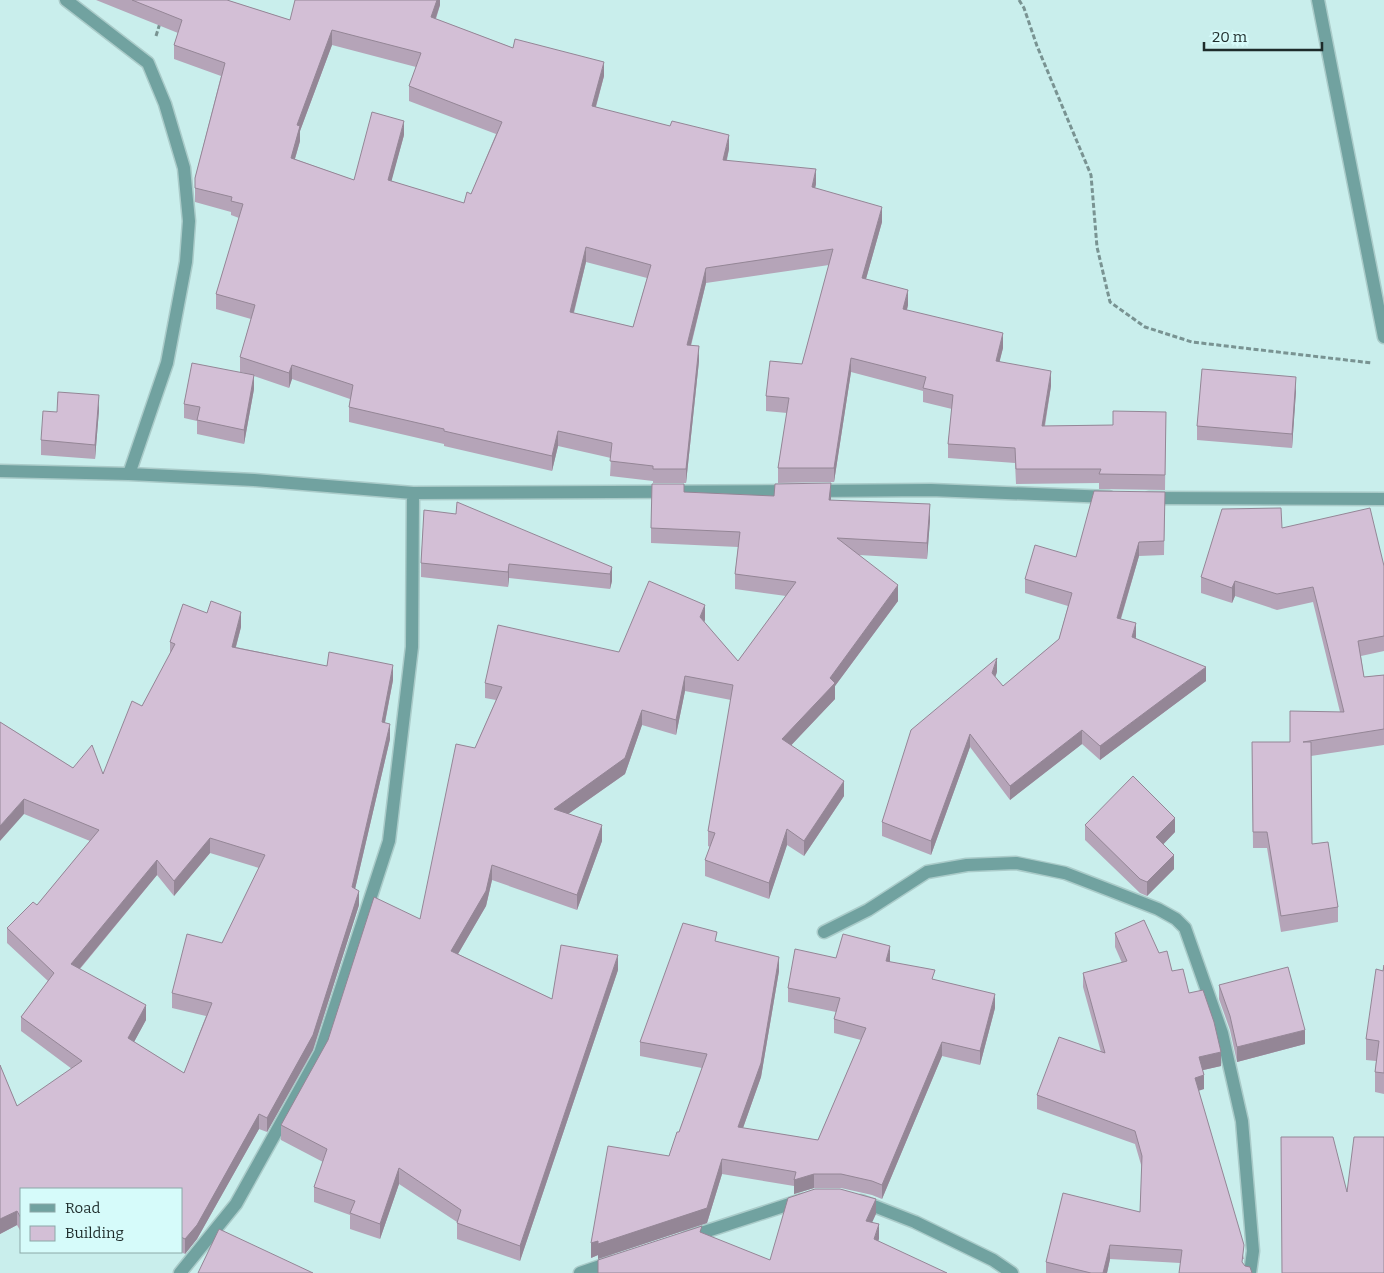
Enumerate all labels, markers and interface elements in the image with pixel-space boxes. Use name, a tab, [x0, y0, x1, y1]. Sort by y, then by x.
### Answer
scale bar	[1204, 20, 1322, 52]
text: 20 m	[1212, 28, 1248, 46]
legend	[20, 1188, 182, 1253]
text: Road	[65, 1199, 100, 1217]
text: Building	[65, 1224, 124, 1242]

